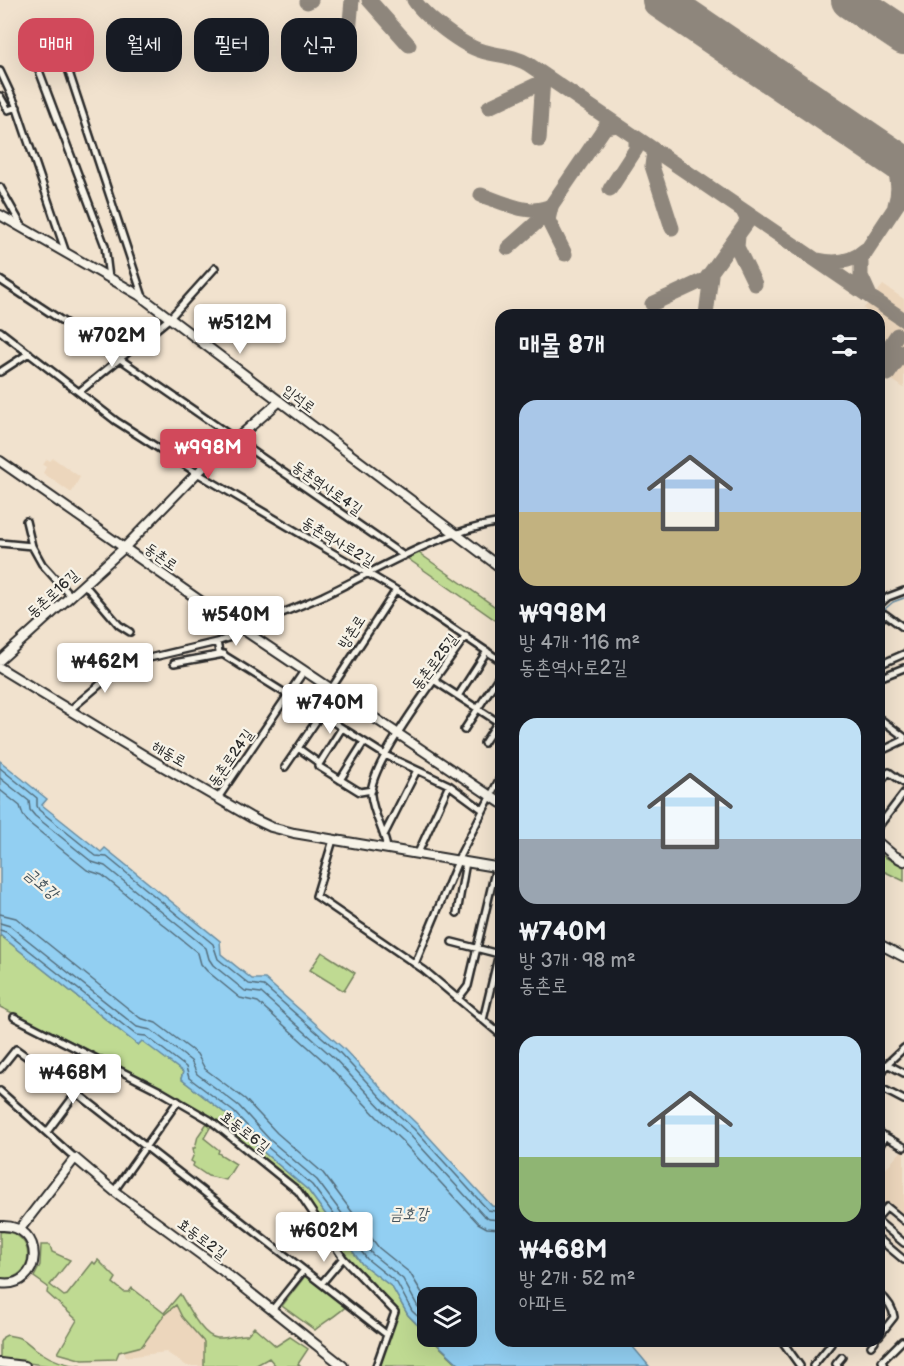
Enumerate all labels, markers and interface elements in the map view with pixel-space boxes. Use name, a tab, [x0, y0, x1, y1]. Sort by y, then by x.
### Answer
chip: 매매	[18, 18, 94, 72]
chip: 월세	[106, 18, 182, 72]
chip: 필터	[194, 18, 269, 72]
chip: 신규	[281, 18, 357, 72]
pin: ₩512M	[198, 304, 282, 355]
text: ₩512M	[208, 311, 272, 335]
pin: ₩702M	[70, 317, 154, 368]
text: ₩702M	[78, 324, 146, 348]
icon: filters	[828, 329, 861, 362]
text: 매물 8개	[519, 330, 604, 361]
street label: 입석로	[279, 381, 319, 417]
pin: ₩998M	[166, 429, 250, 480]
text: ₩998M	[174, 436, 242, 460]
icon: home	[636, 439, 744, 547]
street label: 동촌역사로4길	[288, 457, 366, 519]
street label: 동촌역사로2길	[298, 513, 378, 571]
street label: 동촌로	[141, 539, 181, 575]
street label: 동촌로16길	[23, 566, 83, 622]
pin: ₩540M	[194, 596, 278, 647]
text: ₩998M	[519, 599, 607, 630]
text: ₩540M	[202, 603, 270, 627]
street label: 방촌로	[334, 612, 370, 652]
street label: 동촌로25길	[408, 630, 462, 694]
text: 방 4개 · 116 m²	[519, 631, 640, 655]
pin: ₩462M	[63, 643, 147, 694]
text: ₩462M	[71, 650, 139, 674]
text: 동촌역사로2길	[519, 656, 627, 680]
pin: ₩740M	[288, 684, 372, 735]
text: ₩740M	[296, 691, 364, 715]
street label: 동촌로24길	[204, 725, 258, 791]
street label: 해동로	[149, 737, 189, 771]
icon: home	[636, 757, 744, 865]
water label: 금호강	[20, 864, 63, 905]
text: ₩740M	[519, 917, 607, 948]
text: 방 3개 · 98 m²	[519, 949, 636, 973]
text: 동촌로	[519, 974, 567, 998]
pin: ₩468M	[31, 1054, 115, 1105]
text: ₩468M	[39, 1061, 107, 1085]
icon: home	[636, 1075, 744, 1183]
street label: 효동로6길	[217, 1107, 273, 1157]
water label: 금호강	[390, 1205, 430, 1224]
pin: ₩602M	[282, 1212, 366, 1263]
street label: 효동로2길	[173, 1214, 231, 1264]
text: ₩602M	[290, 1219, 358, 1243]
text: ₩468M	[519, 1235, 607, 1266]
text: 방 2개 · 52 m²	[519, 1267, 635, 1291]
map controls	[417, 1287, 477, 1347]
button: layers	[417, 1287, 477, 1347]
text: 아파트	[519, 1292, 567, 1316]

